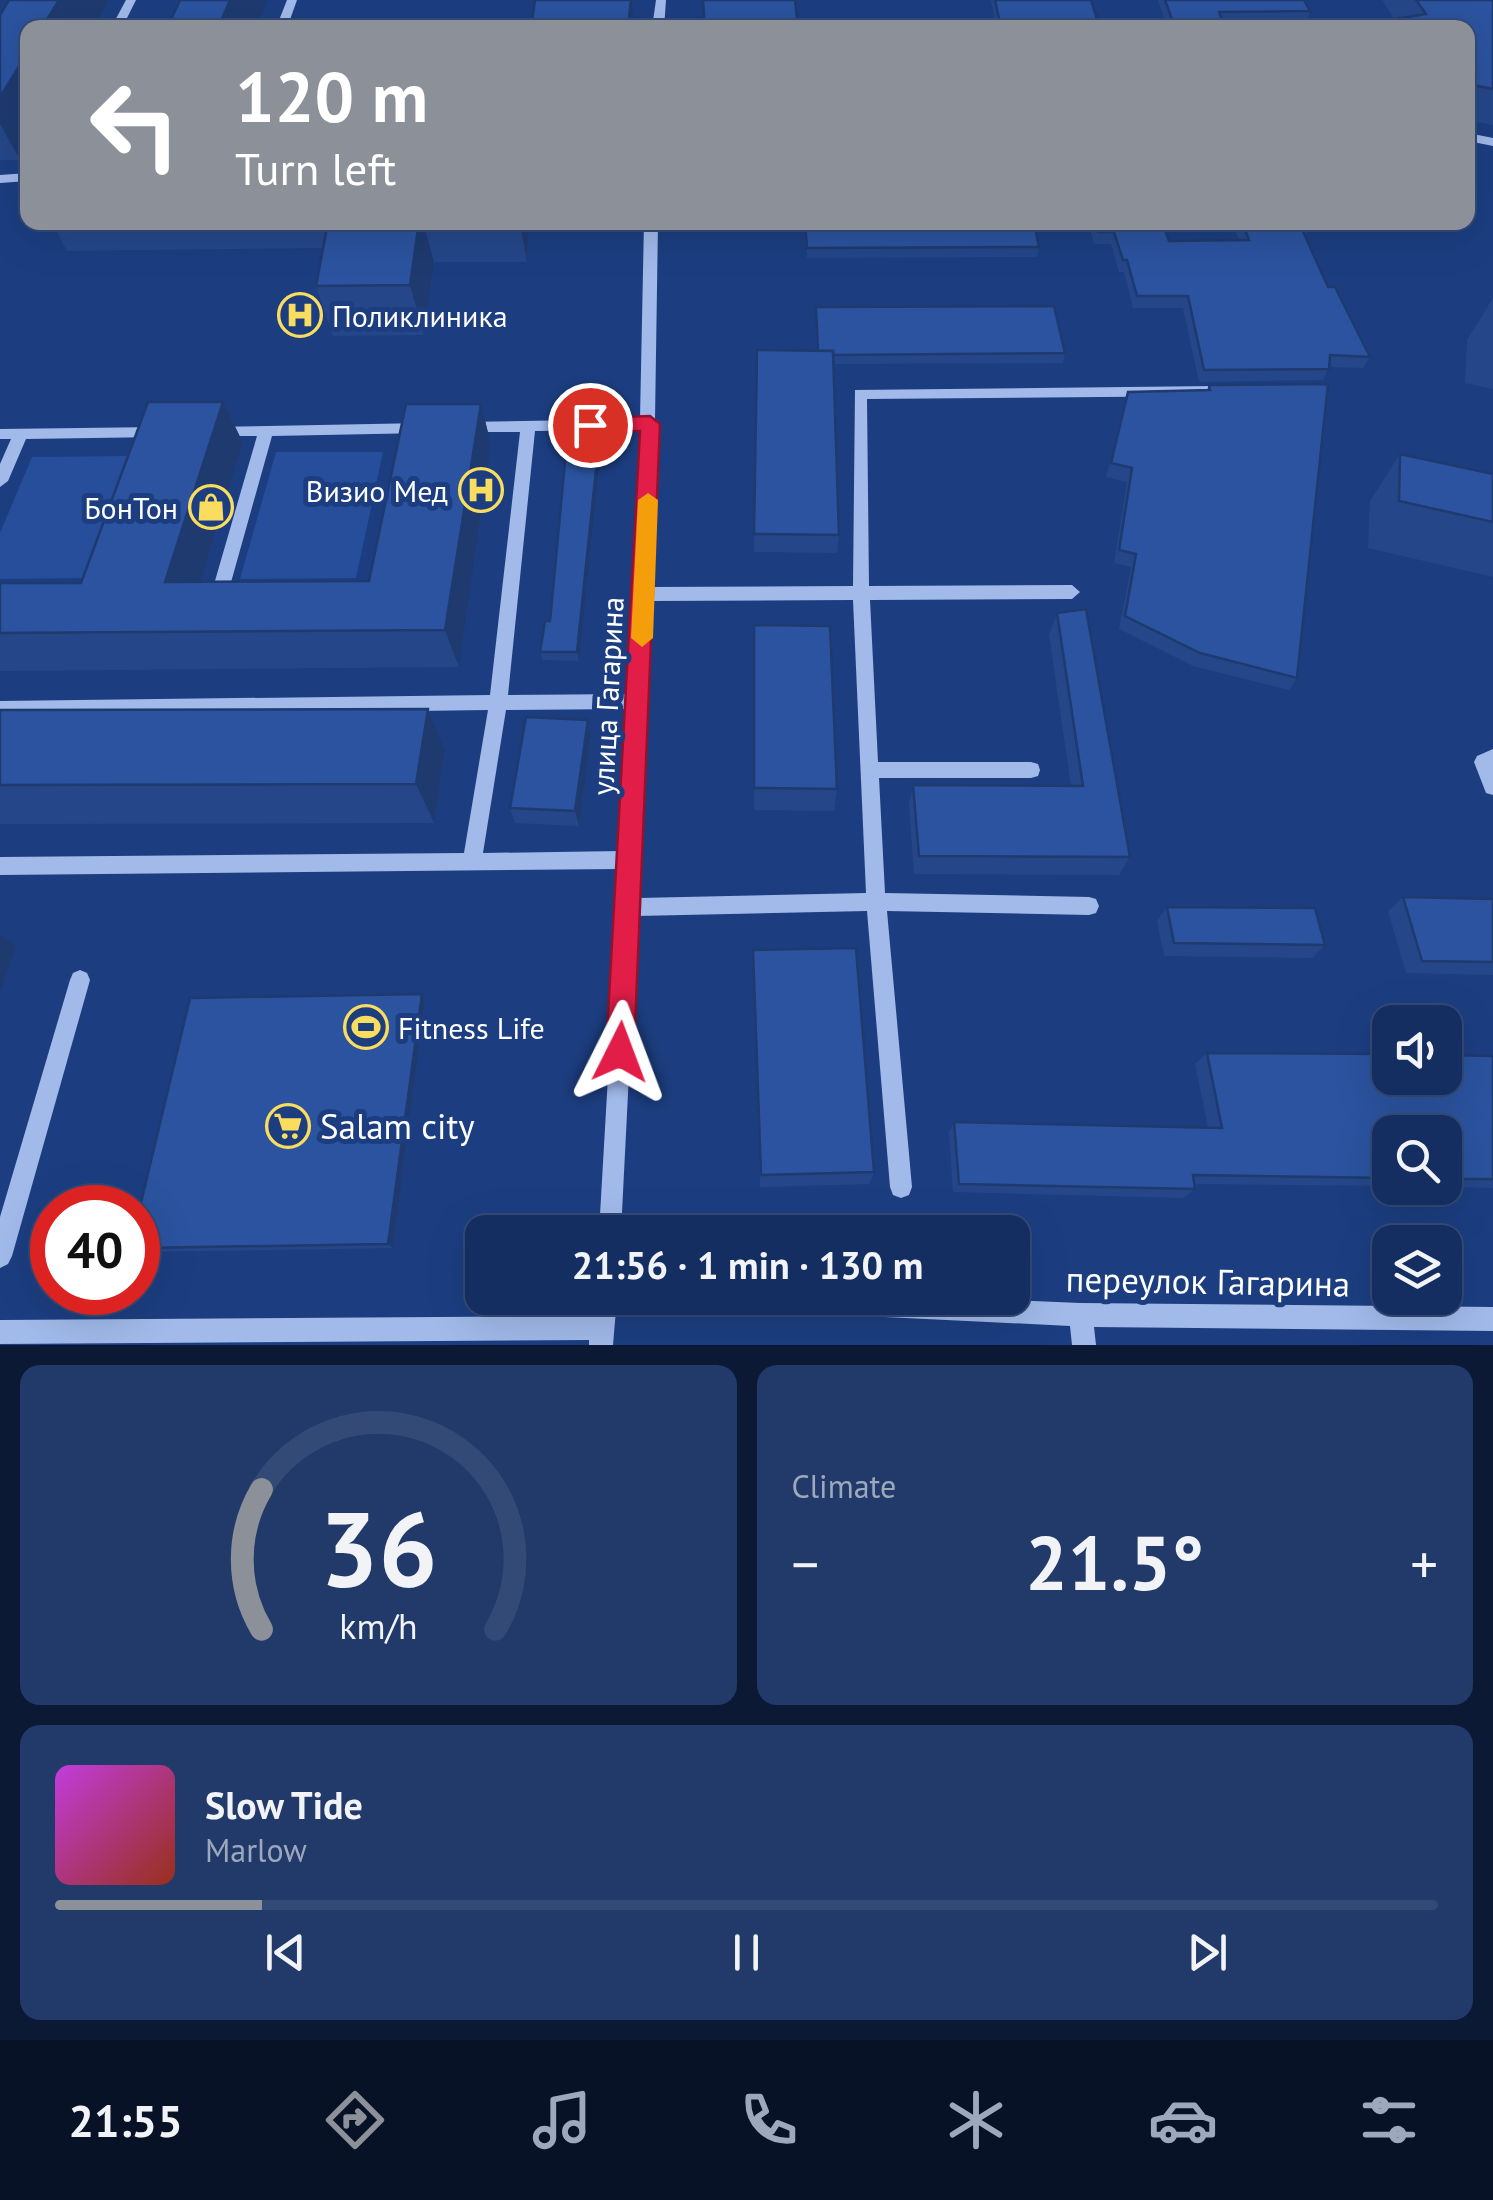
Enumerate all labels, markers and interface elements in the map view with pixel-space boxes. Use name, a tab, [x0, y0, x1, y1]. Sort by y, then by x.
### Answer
text: 120 m	[235, 51, 428, 141]
icon: left	[70, 60, 200, 190]
text: Turn left	[235, 139, 396, 197]
hospital icon: Поликлиника	[277, 292, 323, 338]
place label: Поликлиника	[332, 296, 508, 335]
pin	[548, 383, 633, 468]
icon: arrive	[563, 398, 618, 453]
hospital icon: Визио Мед	[458, 467, 504, 513]
place label: Визио Мед	[306, 471, 448, 510]
shop icon: БонТон	[188, 484, 234, 530]
place label: БонТон	[84, 488, 178, 527]
street label: улица Гагарина	[582, 596, 632, 796]
position arrow	[568, 1000, 672, 1104]
sports icon: Fitness Life	[343, 1004, 389, 1050]
map controls	[1372, 1005, 1462, 1315]
button: sound	[1372, 1005, 1462, 1095]
place label: Fitness Life	[398, 1008, 545, 1047]
supermarket icon: Salam city	[265, 1103, 311, 1149]
place label: Salam city	[320, 1103, 475, 1149]
button: search	[1372, 1115, 1462, 1205]
speed limit sign: 40	[30, 1185, 160, 1315]
button: layers	[1372, 1225, 1462, 1315]
text: 21:56 · 1 min · 130 m	[572, 1240, 923, 1289]
street label: переулок Гагарина	[1065, 1256, 1351, 1306]
text: Climate	[792, 1465, 896, 1507]
text: 36	[319, 1481, 437, 1616]
text: 21.5°	[1025, 1514, 1204, 1611]
text: −	[792, 1528, 819, 1599]
text: +	[1410, 1528, 1438, 1599]
text: km/h	[339, 1603, 417, 1649]
text: Slow Tide	[205, 1780, 363, 1829]
text: Marlow	[205, 1829, 307, 1871]
icon: previous	[258, 1925, 313, 1980]
icon: pause	[719, 1925, 774, 1980]
icon: next	[1180, 1925, 1235, 1980]
icon: directions	[320, 2085, 390, 2155]
icon: music	[527, 2085, 597, 2155]
icon: phone	[734, 2085, 804, 2155]
icon: climate	[941, 2085, 1011, 2155]
icon: car	[1148, 2085, 1218, 2155]
icon: filters	[1354, 2085, 1424, 2155]
text: 21:55	[68, 2091, 183, 2149]

